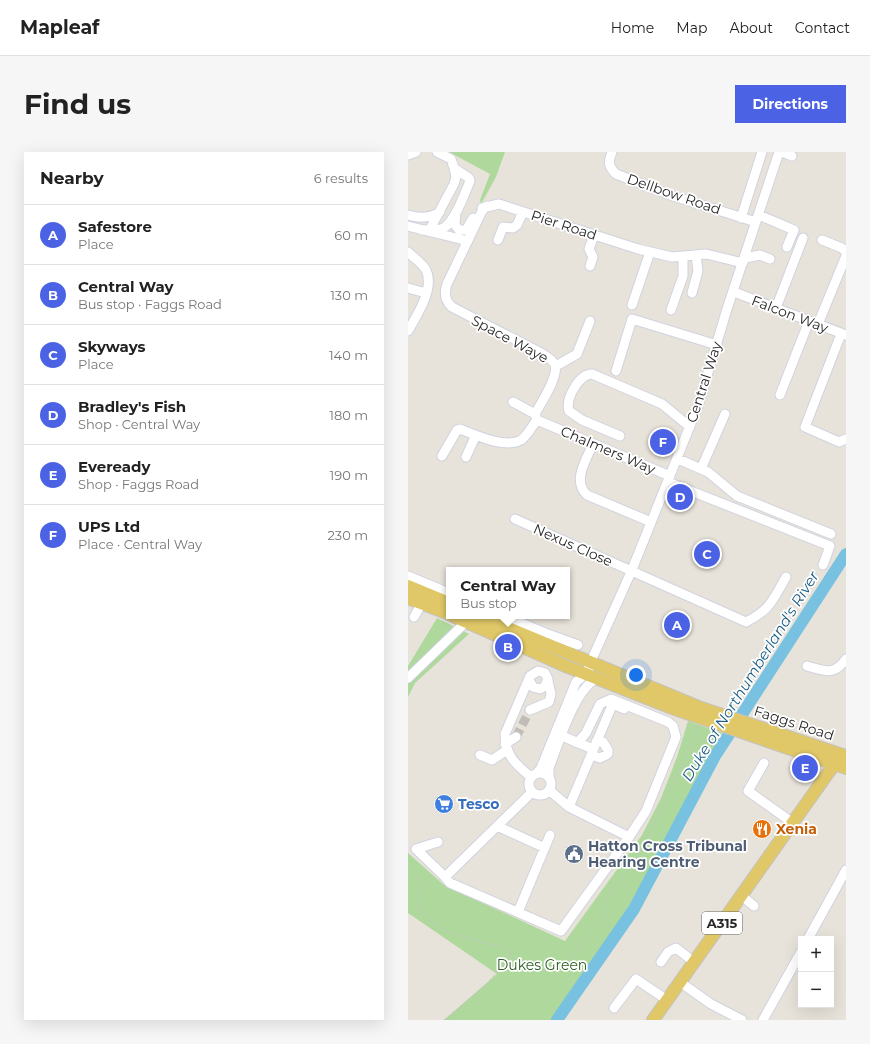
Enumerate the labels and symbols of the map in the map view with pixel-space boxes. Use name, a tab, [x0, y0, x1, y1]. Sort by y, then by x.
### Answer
street label: Dellbow Road	[625, 170, 723, 218]
street label: Pier Road	[529, 206, 599, 244]
street label: Falcon Way	[749, 291, 831, 337]
street label: Space Waye	[468, 311, 552, 367]
street label: Central Way	[682, 339, 726, 425]
street label: Chalmers Way	[558, 422, 658, 478]
pin: F	[650, 427, 676, 457]
pin: D	[667, 482, 693, 512]
street label: Nexus Close	[531, 520, 615, 570]
pin: C	[694, 539, 720, 569]
water label: Duke of Northumberland's River	[677, 567, 823, 785]
pin: A	[664, 610, 690, 640]
pin: B	[495, 632, 521, 662]
your location	[626, 665, 646, 685]
street label: Faggs Road	[752, 702, 836, 744]
pin: E	[792, 753, 818, 783]
supermarket icon: Tesco	[433, 793, 455, 815]
place label: Tesco	[458, 795, 500, 813]
restaurant icon: Xenia	[751, 818, 773, 840]
place label: Xenia	[776, 820, 817, 838]
place label: Hatton Cross Tribunal Hearing Centre	[588, 837, 747, 871]
public building icon: Hatton Cross Tribunal Hearing Centre	[563, 843, 585, 865]
road number: A315	[702, 912, 742, 934]
park label: Dukes Green	[497, 956, 587, 974]

